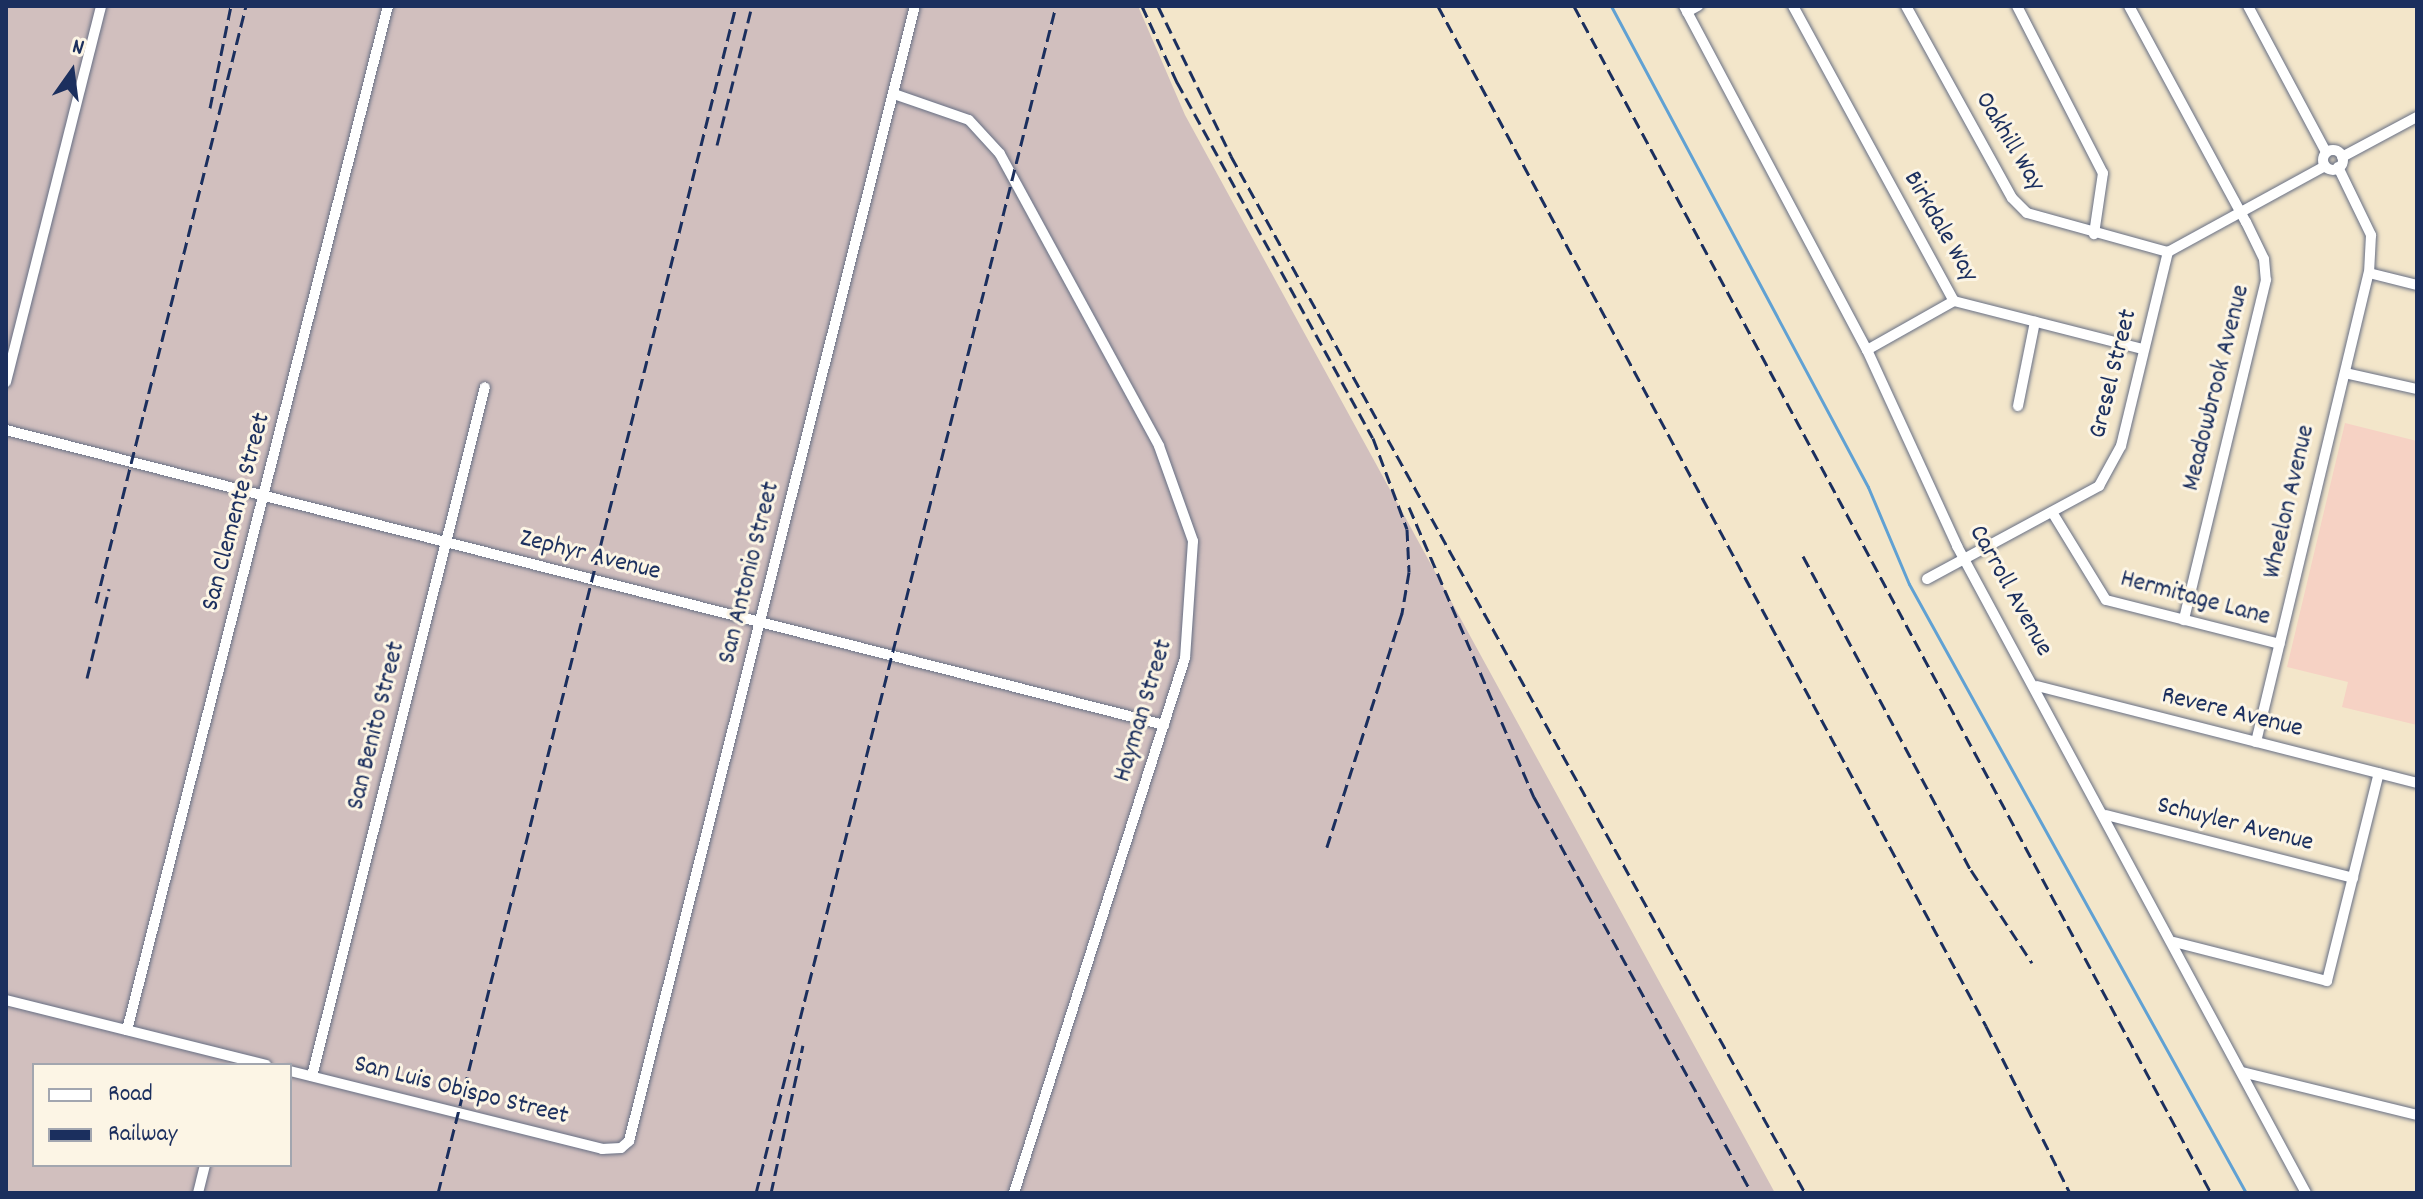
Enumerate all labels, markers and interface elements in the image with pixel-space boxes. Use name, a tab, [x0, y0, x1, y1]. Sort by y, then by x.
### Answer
north arrow	[32, 32, 112, 112]
text: N	[69, 32, 87, 65]
street label: Oakhill Way	[1967, 87, 2051, 197]
street label: Birkdale Way	[1896, 166, 1984, 288]
street label: Meadowbrook Avenue	[2176, 282, 2258, 494]
street label: Gresel Street	[2083, 306, 2145, 442]
street label: San Clemente Street	[196, 410, 278, 614]
street label: Wheelon Avenue	[2257, 422, 2323, 582]
street label: San Antonio Street	[712, 479, 788, 667]
street label: Carroll Avenue	[1961, 520, 2059, 662]
street label: Zephyr Avenue	[516, 523, 664, 589]
street label: Hermitage Lane	[2117, 564, 2273, 634]
street label: Hayman Street	[1108, 636, 1180, 786]
street label: San Benito Street	[341, 639, 413, 813]
street label: Revere Avenue	[2158, 680, 2306, 746]
street label: Schuyler Avenue	[2154, 791, 2316, 859]
street label: San Luis Obispo Street	[351, 1049, 571, 1133]
legend	[32, 1063, 292, 1167]
text: Road	[108, 1078, 153, 1112]
text: Railway	[108, 1118, 177, 1152]

